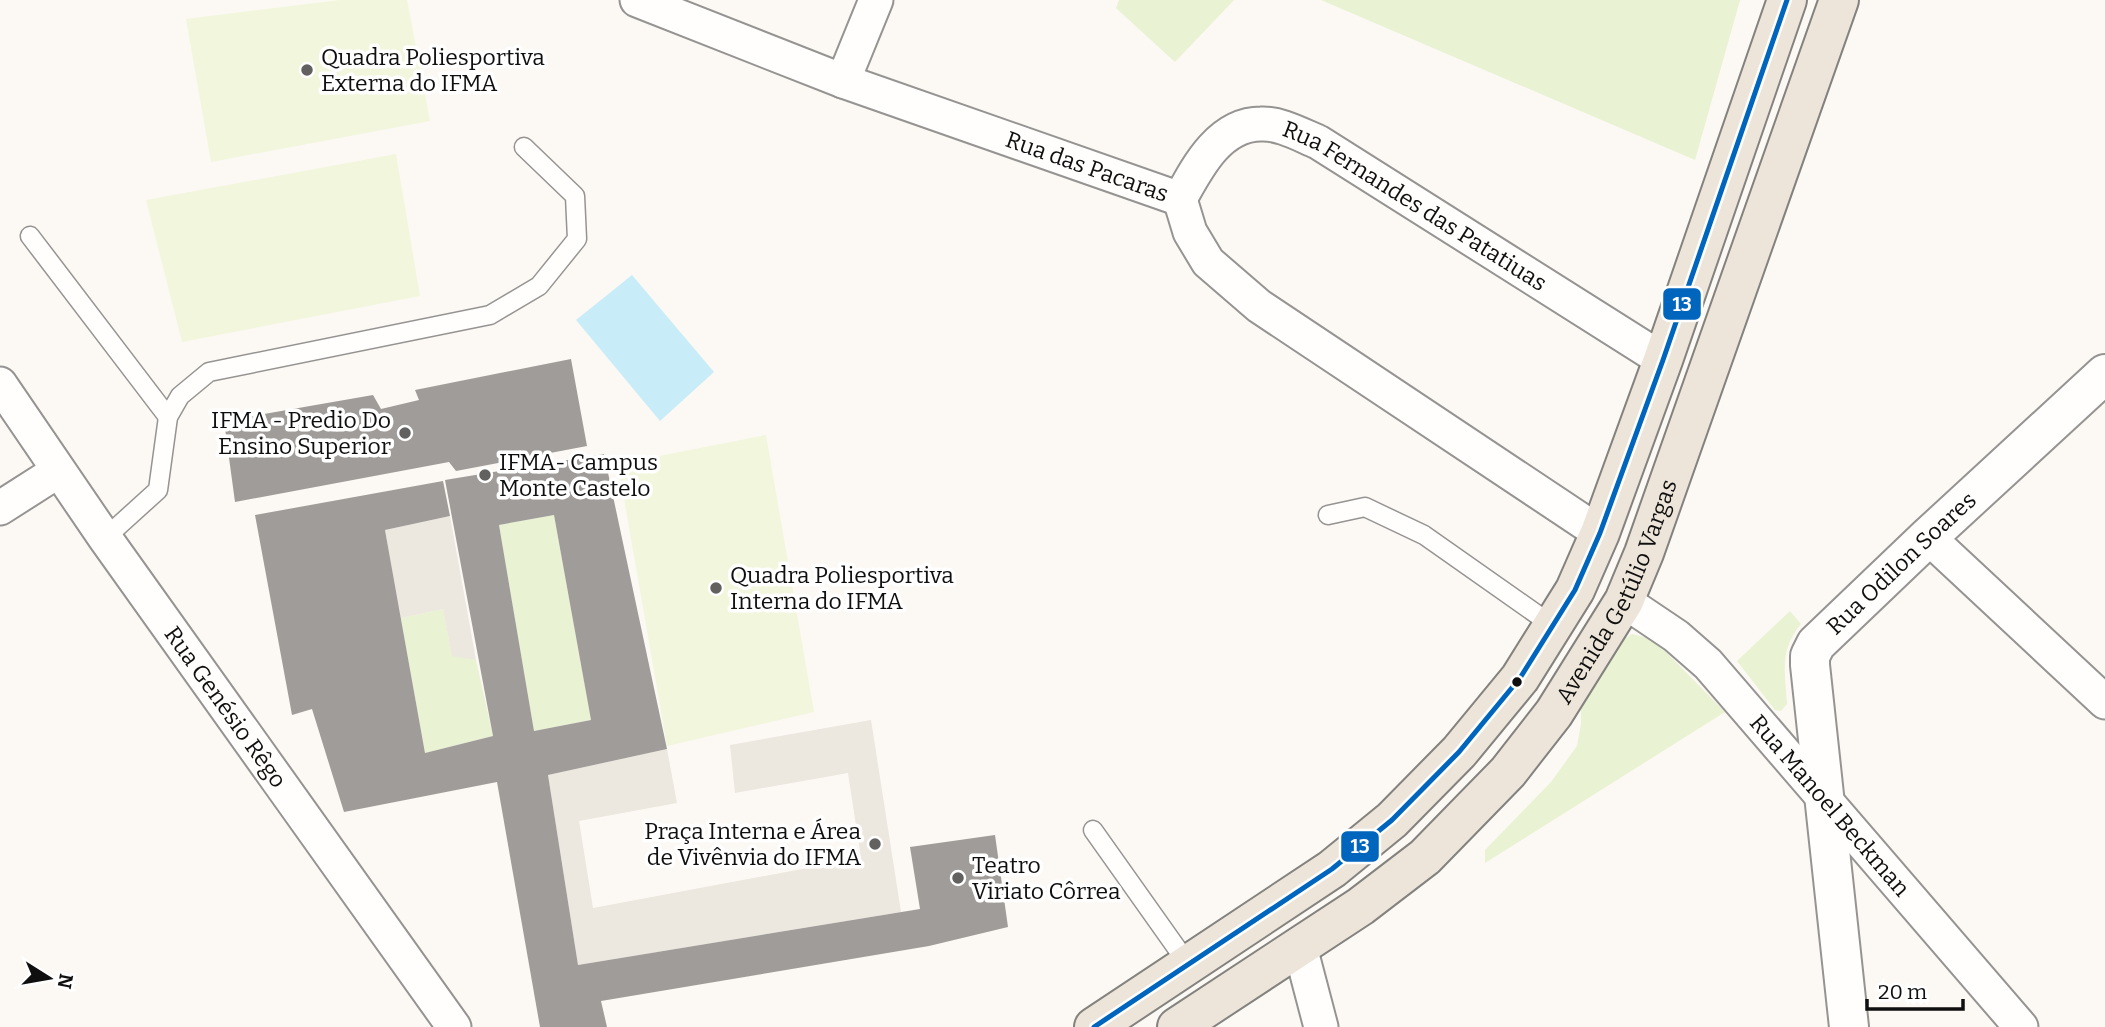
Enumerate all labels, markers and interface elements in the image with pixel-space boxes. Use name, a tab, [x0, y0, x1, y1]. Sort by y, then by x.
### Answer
place label: Quadra Poliesportiva Externa do IFMA	[321, 43, 545, 97]
marker: Quadra Poliesportiva Externa do IFMA	[299, 62, 315, 78]
street label: Rua Fernandes das Patatiuas	[1279, 114, 1552, 297]
street label: Rua das Pacaras	[1002, 125, 1172, 208]
line badge: 13	[1662, 287, 1702, 321]
text: 13	[1672, 293, 1692, 316]
place label: IFMA - Predio Do Ensino Superior	[211, 406, 391, 460]
marker: IFMA - Predio Do Ensino Superior	[397, 425, 413, 441]
place label: IFMA- Campus Monte Castelo	[499, 448, 658, 502]
marker: IFMA- Campus Monte Castelo	[477, 467, 493, 483]
street label: Avenida Getúlio Vargas	[1549, 476, 1683, 709]
street label: Rua Odilon Soares	[1821, 486, 1982, 640]
place label: Quadra Poliesportiva Interna do IFMA	[730, 561, 954, 615]
marker: Quadra Poliesportiva Interna do IFMA	[708, 580, 724, 596]
street label: Rua Genésio Rêgo	[159, 621, 293, 793]
unlabelled marker	[1510, 675, 1524, 689]
street label: Rua Manoel Beckman	[1744, 709, 1916, 902]
place label: Praça Interna e Área de Vivênvia do IFMA	[644, 817, 862, 871]
line badge: 13	[1340, 830, 1380, 863]
text: 13	[1350, 835, 1370, 858]
marker: Praça Interna e Área de Vivênvia do IFMA	[867, 836, 883, 852]
place label: Teatro Viriato Côrrea	[972, 851, 1121, 905]
marker: Teatro Viriato Côrrea	[950, 870, 966, 886]
north arrow	[14, 943, 84, 1013]
scale bar	[1867, 968, 1963, 1012]
text: N	[52, 972, 78, 991]
text: 20 m	[1878, 979, 1927, 1005]

